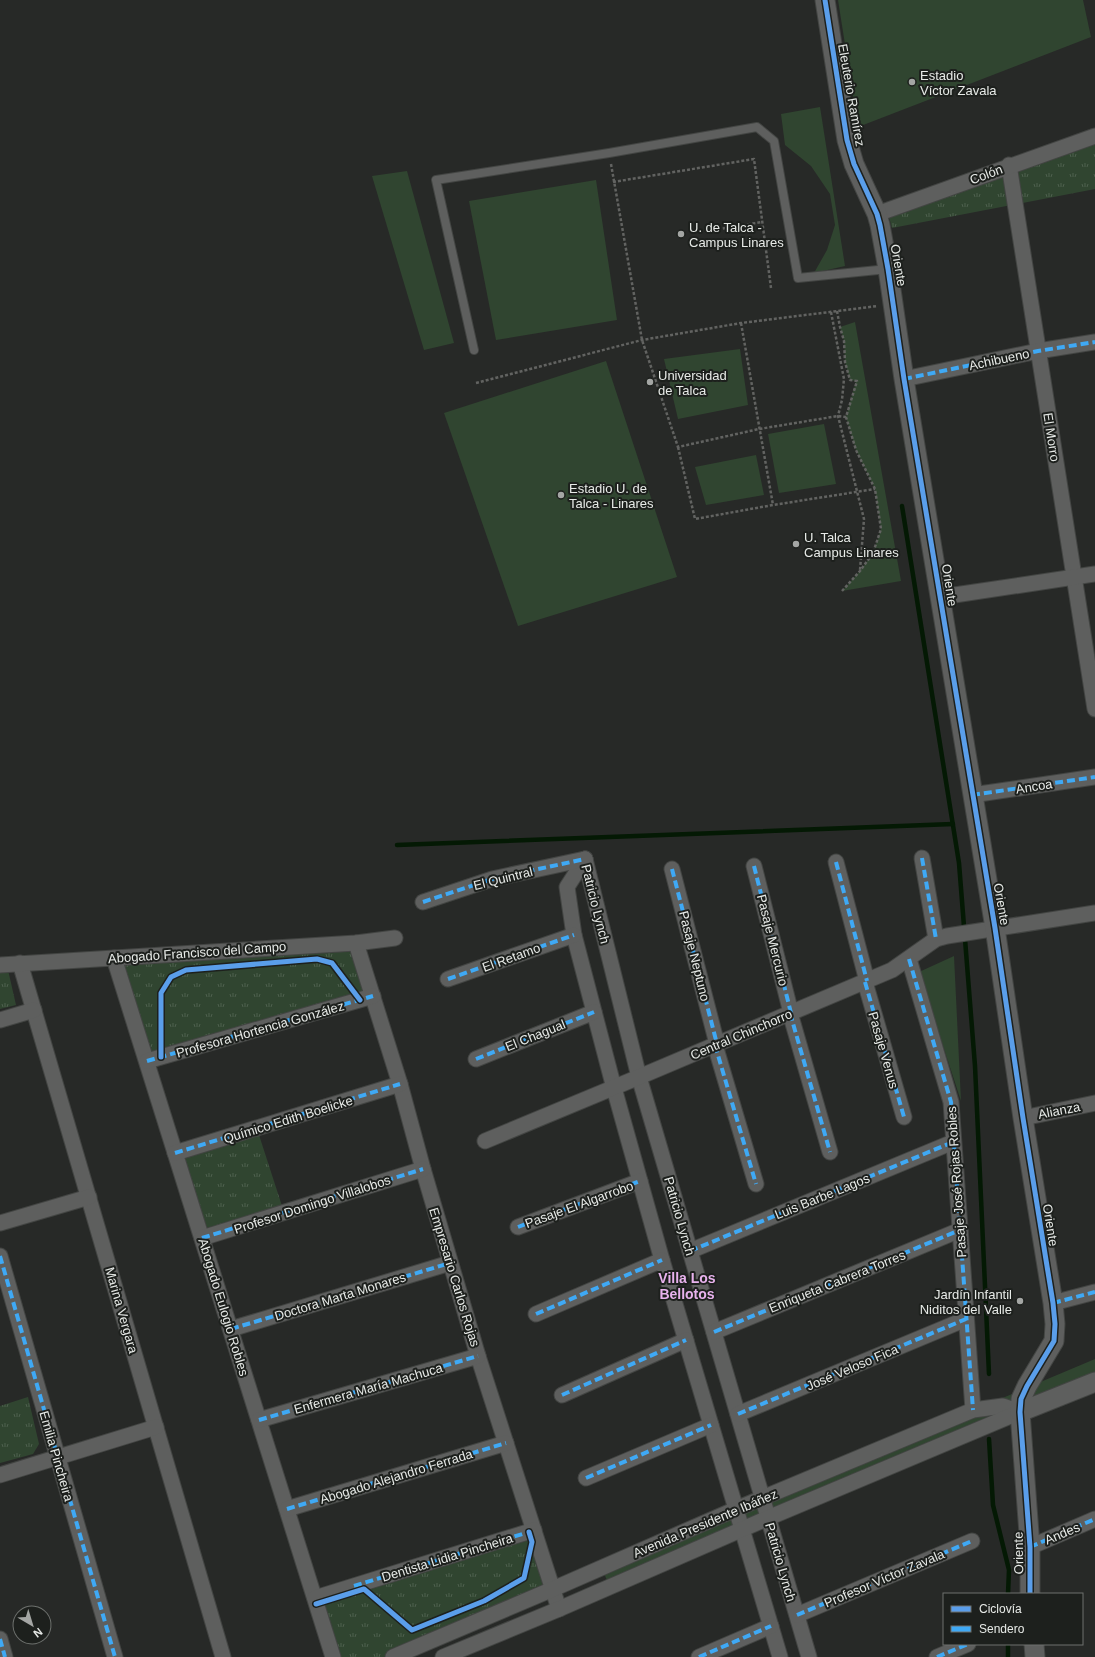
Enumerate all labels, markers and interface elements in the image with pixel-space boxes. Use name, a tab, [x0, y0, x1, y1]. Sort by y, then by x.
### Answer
street label: Eleuterio Ramírez	[835, 43, 868, 148]
place label: Estadio Víctor Zavala	[920, 68, 997, 98]
marker: Estadio Víctor Zavala	[907, 77, 917, 87]
street label: Colón	[968, 162, 1005, 187]
place label: U. de Talca - Campus Linares	[689, 220, 784, 250]
marker: U. de Talca - Campus Linares	[676, 229, 686, 239]
street label: Oriente	[887, 243, 910, 287]
street label: Achibueno	[967, 346, 1031, 373]
place label: Universidad de Talca	[658, 368, 727, 398]
marker: Universidad de Talca	[645, 377, 655, 387]
street label: El Morro	[1040, 412, 1063, 463]
place label: Estadio U. de Talca - Linares	[569, 481, 654, 511]
marker: Estadio U. de Talca - Linares	[556, 490, 566, 500]
place label: U. Talca Campus Linares	[804, 530, 899, 560]
marker: U. Talca Campus Linares	[791, 539, 801, 549]
street label: Oriente	[939, 563, 960, 607]
street label: Ancoa	[1015, 776, 1054, 797]
street label: Patricio Lynch	[578, 863, 613, 945]
street label: El Quintral	[472, 864, 534, 893]
street label: Oriente	[990, 882, 1013, 926]
street label: Pasaje Mercurio	[754, 893, 791, 988]
street label: Pasaje Neptuno	[676, 909, 713, 1003]
street label: Abogado Francisco del Campo	[107, 939, 287, 966]
street label: El Retamo	[480, 940, 542, 975]
street label: Profesora Hortencia González	[174, 998, 346, 1061]
street label: Central Chinchorro	[688, 1006, 794, 1063]
street label: Pasaje Venus	[865, 1010, 902, 1091]
street label: El Chagual	[503, 1017, 568, 1054]
street label: Químico Edith Boelicke	[222, 1093, 355, 1146]
street label: Alianza	[1037, 1099, 1082, 1122]
street label: Pasaje José Rojas Robles	[944, 1105, 969, 1258]
street label: Luis Barbe Lagos	[772, 1170, 872, 1222]
street label: Profesor Domingo Villalobos	[232, 1172, 393, 1237]
street label: Patricio Lynch	[661, 1175, 698, 1257]
street label: Pasaje El Algarrobo	[523, 1178, 635, 1231]
street label: Oriente	[1040, 1203, 1061, 1247]
street label: Empresario Carlos Rojas	[426, 1206, 483, 1349]
street label: Abogado Eulogio Robles	[195, 1237, 252, 1378]
street label: Enriqueta Cabrera Torres	[767, 1247, 908, 1316]
street label: Marina Vergara	[102, 1265, 141, 1356]
street label: Doctora Marta Monares	[273, 1269, 408, 1324]
district label: Villa Los Bellotos	[658, 1270, 716, 1302]
place label: Jardín Infantil Niditos del Valle	[920, 1287, 1012, 1317]
marker: Jardín Infantil Niditos del Valle	[1015, 1296, 1025, 1306]
street label: José Veloso Fica	[804, 1341, 901, 1394]
street label: Enfermera María Machuca	[292, 1360, 445, 1417]
street label: Emilia Pincheira	[36, 1409, 77, 1504]
street label: Abogado Alejandro Ferrada	[318, 1446, 475, 1507]
street label: Avenida Presidente Ibáñez	[631, 1486, 780, 1561]
street label: Andes	[1042, 1519, 1083, 1548]
street label: Patricio Lynch	[762, 1521, 799, 1603]
street label: Dentista Lidia Pincheira	[380, 1530, 515, 1585]
street label: Oriente	[1011, 1532, 1026, 1574]
street label: Profesor Víctor Zavala	[822, 1546, 947, 1611]
legend	[943, 1593, 1083, 1645]
text: Ciclovía	[979, 1602, 1022, 1616]
north arrow	[12, 1605, 52, 1645]
text: Sendero	[979, 1622, 1025, 1636]
text: N	[31, 1626, 45, 1640]

